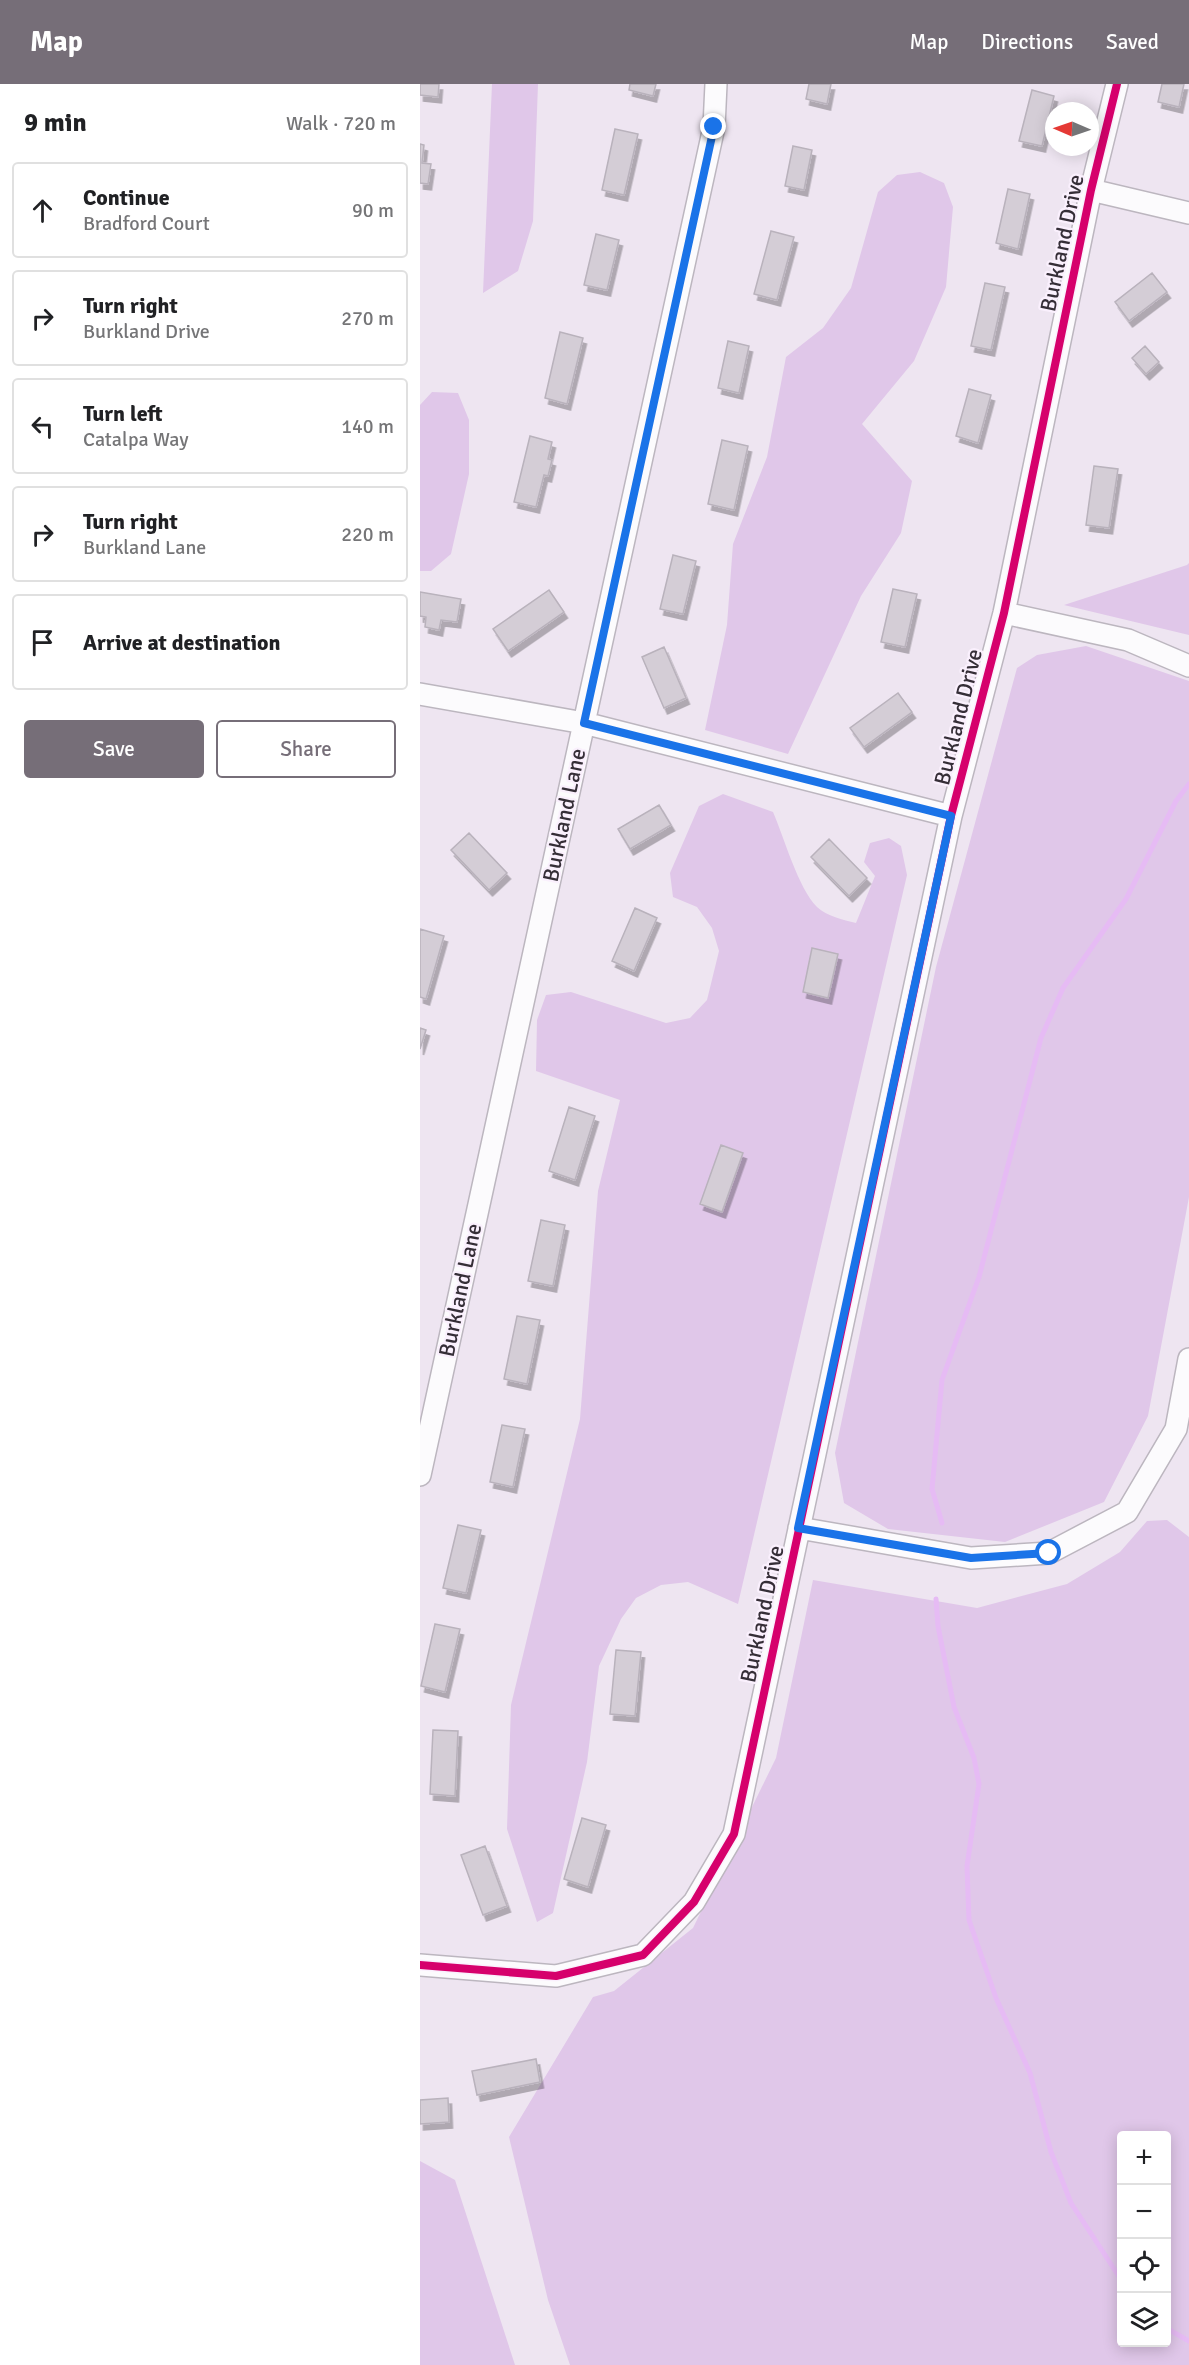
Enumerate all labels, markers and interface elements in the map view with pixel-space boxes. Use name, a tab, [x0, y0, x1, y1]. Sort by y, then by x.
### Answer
text: Map	[30, 25, 83, 59]
text: Map	[910, 29, 948, 55]
text: Directions	[981, 29, 1073, 55]
text: Saved	[1106, 29, 1159, 55]
north arrow	[1045, 102, 1099, 156]
text: 9 min	[24, 107, 87, 139]
text: Walk · 720 m	[286, 111, 396, 136]
route end	[700, 113, 726, 139]
street label: Burkland Drive	[1034, 172, 1090, 314]
text: Continue	[83, 184, 170, 211]
icon: ahead	[26, 194, 59, 227]
text: 90 m	[352, 198, 394, 223]
text: Bradford Court	[83, 211, 210, 236]
text: Turn right	[83, 292, 178, 319]
icon: right	[26, 302, 59, 335]
text: 270 m	[341, 306, 394, 331]
text: Burkland Drive	[83, 319, 210, 344]
text: Turn left	[83, 400, 163, 427]
icon: left	[26, 410, 59, 443]
text: 140 m	[341, 414, 394, 439]
text: Catalpa Way	[83, 427, 189, 452]
text: Turn right	[83, 508, 178, 535]
icon: right	[26, 518, 59, 551]
text: 220 m	[341, 522, 394, 547]
text: Burkland Lane	[83, 535, 206, 560]
icon: arrive	[26, 626, 59, 659]
text: Arrive at destination	[83, 629, 280, 656]
street label: Burkland Drive	[928, 646, 988, 788]
button: Save	[24, 720, 204, 778]
button: Share	[216, 720, 396, 778]
street label: Burkland Lane	[537, 746, 591, 884]
street label: Burkland Lane	[433, 1221, 487, 1359]
route start	[1035, 1539, 1061, 1565]
street label: Burkland Drive	[734, 1543, 790, 1685]
map controls	[1117, 2131, 1171, 2347]
button: +	[1117, 2131, 1171, 2185]
button: −	[1117, 2185, 1171, 2239]
button: locate	[1117, 2239, 1171, 2293]
button: layers	[1117, 2293, 1171, 2347]

